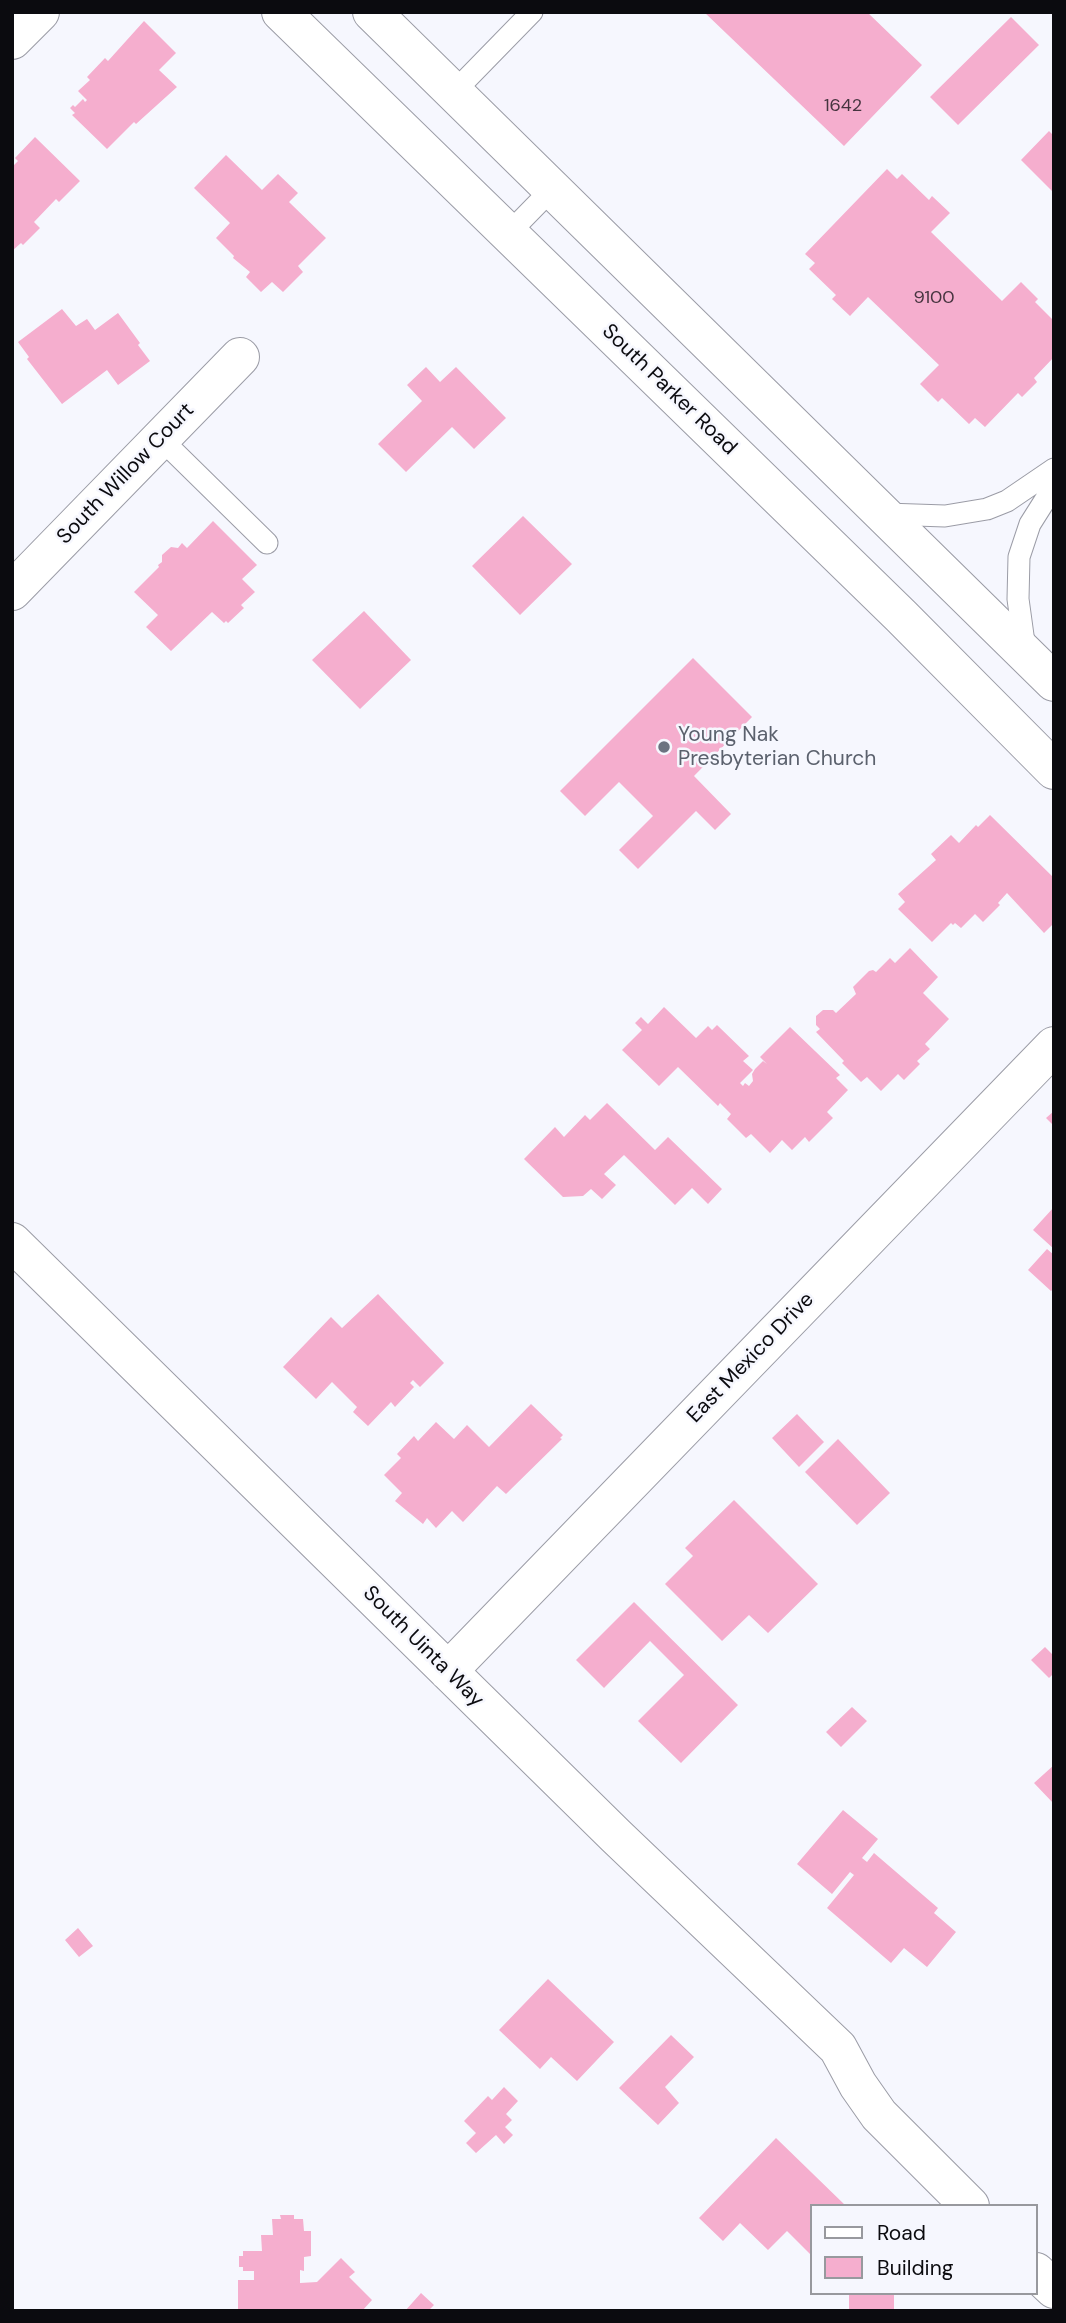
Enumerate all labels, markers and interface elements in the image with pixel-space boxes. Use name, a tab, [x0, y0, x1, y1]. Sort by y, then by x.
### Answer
house number: 1642	[824, 95, 862, 117]
house number: 9100	[913, 287, 955, 309]
street label: South Parker Road	[596, 319, 742, 461]
street label: South Willow Court	[52, 398, 200, 550]
place label: Young Nak Presbyterian Church	[678, 722, 876, 772]
marker: Young Nak Presbyterian Church	[656, 739, 672, 755]
street label: East Mexico Drive	[682, 1288, 820, 1428]
street label: South Uinta Way	[357, 1581, 489, 1713]
legend	[810, 2204, 1038, 2295]
text: Road	[877, 2219, 926, 2247]
text: Building	[877, 2254, 953, 2282]

